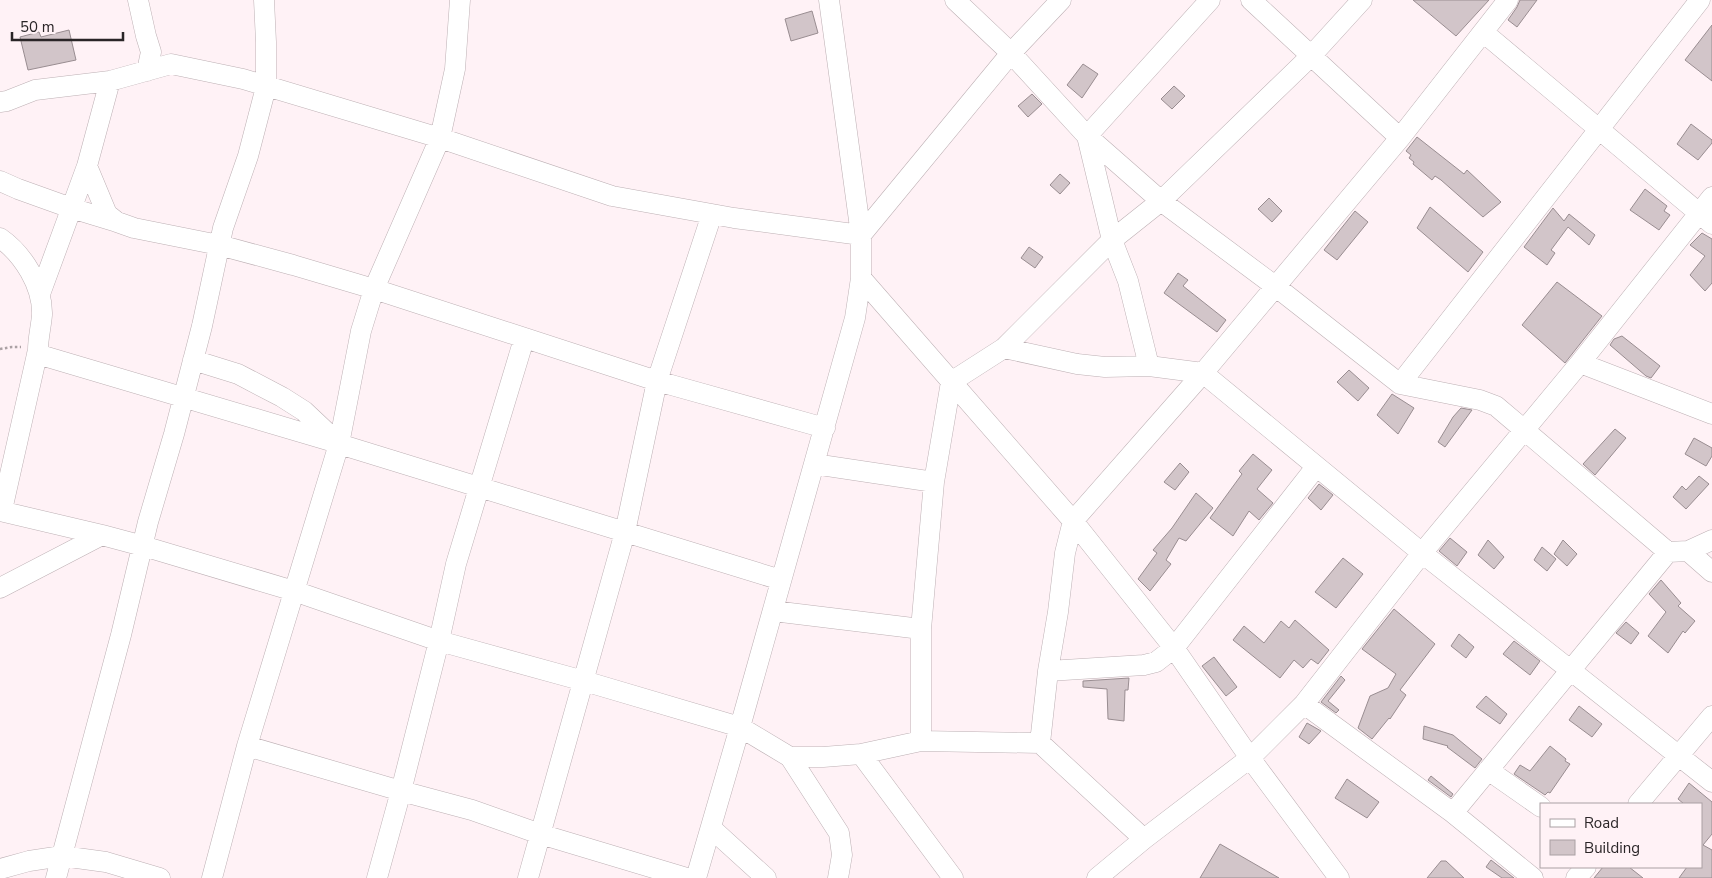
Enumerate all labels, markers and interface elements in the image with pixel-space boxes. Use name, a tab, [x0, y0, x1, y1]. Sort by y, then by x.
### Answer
scale bar	[12, 10, 124, 42]
text: 50 m	[20, 17, 55, 37]
legend	[1540, 803, 1702, 868]
text: Road	[1584, 813, 1619, 833]
text: Building	[1584, 838, 1640, 858]

